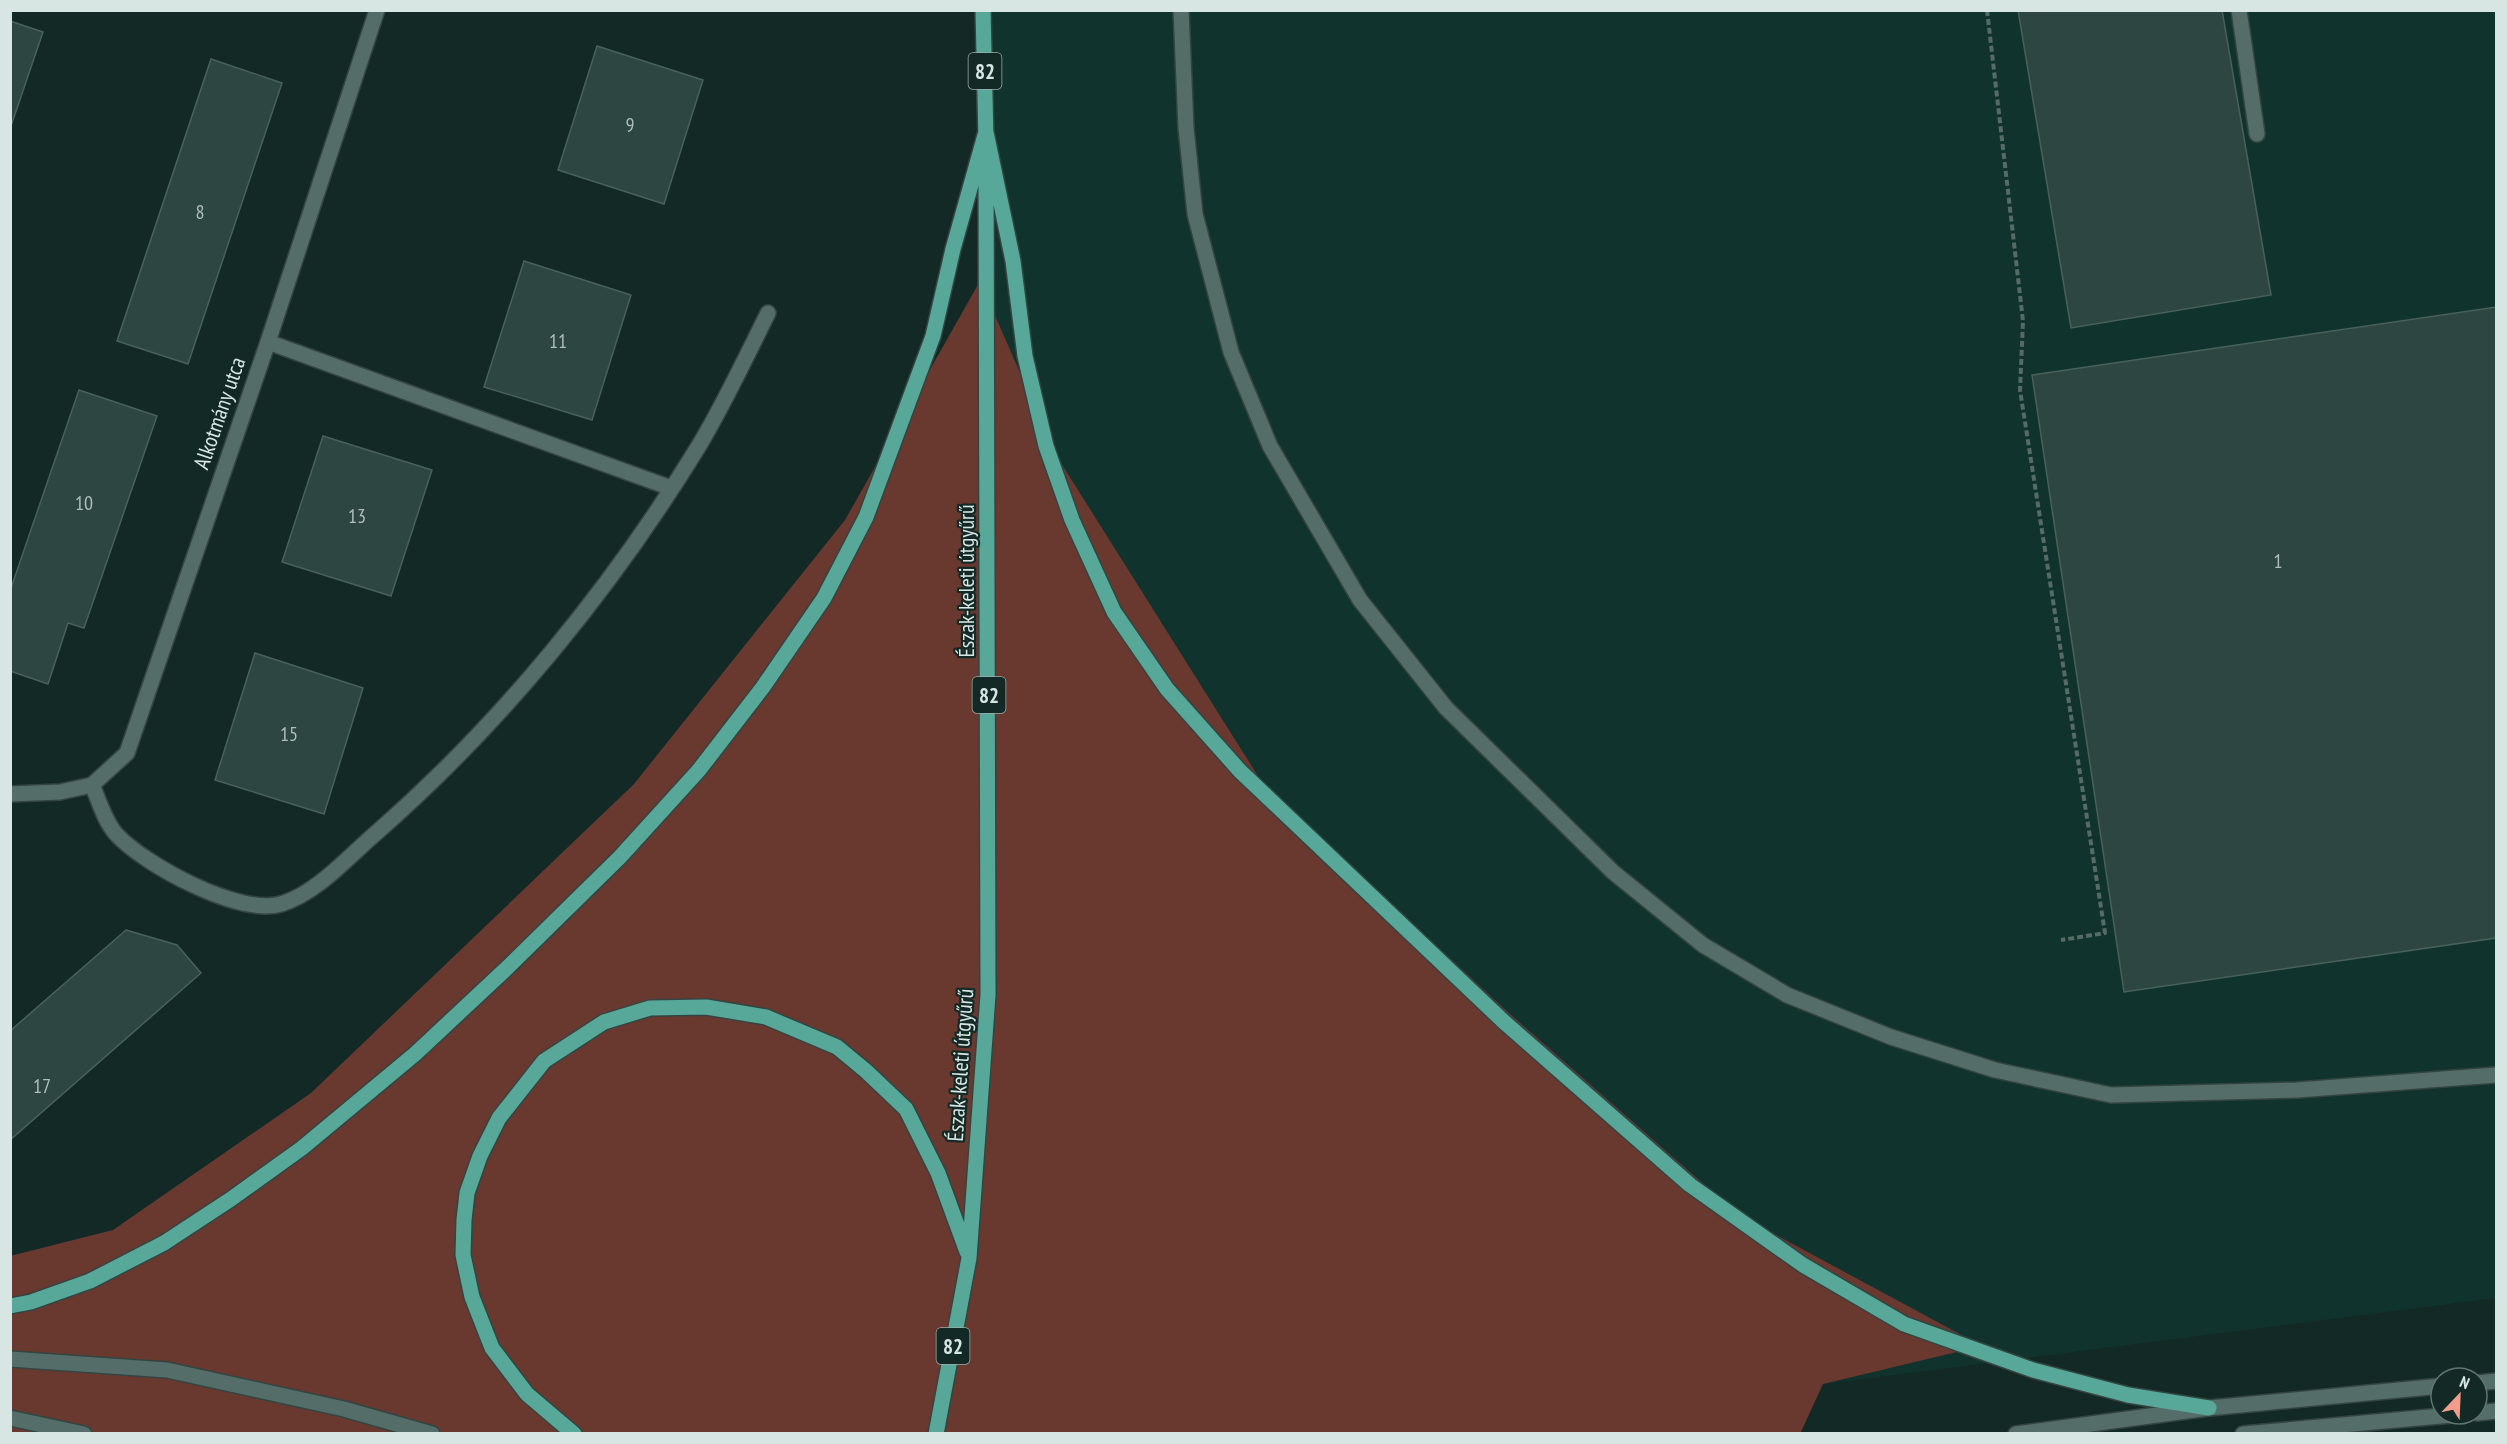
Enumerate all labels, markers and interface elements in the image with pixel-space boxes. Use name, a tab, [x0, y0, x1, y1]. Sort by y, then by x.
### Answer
road number: 82	[968, 53, 1002, 89]
house number: 9	[626, 112, 635, 138]
house number: 8	[196, 199, 205, 225]
house number: 11	[549, 328, 567, 354]
street label: Alkotmány utca	[187, 353, 251, 473]
house number: 10	[75, 490, 93, 516]
house number: 13	[348, 503, 366, 529]
street label: Észak-keleti útgyűrű	[952, 504, 980, 658]
house number: 1	[2274, 548, 2283, 574]
road number: 82	[972, 677, 1006, 713]
house number: 15	[280, 721, 298, 747]
street label: Észak-keleti útgyűrű	[941, 988, 979, 1142]
house number: 17	[33, 1073, 51, 1099]
road number: 82	[936, 1328, 970, 1364]
north arrow	[2429, 1366, 2489, 1426]
text: N	[2457, 1371, 2473, 1393]

